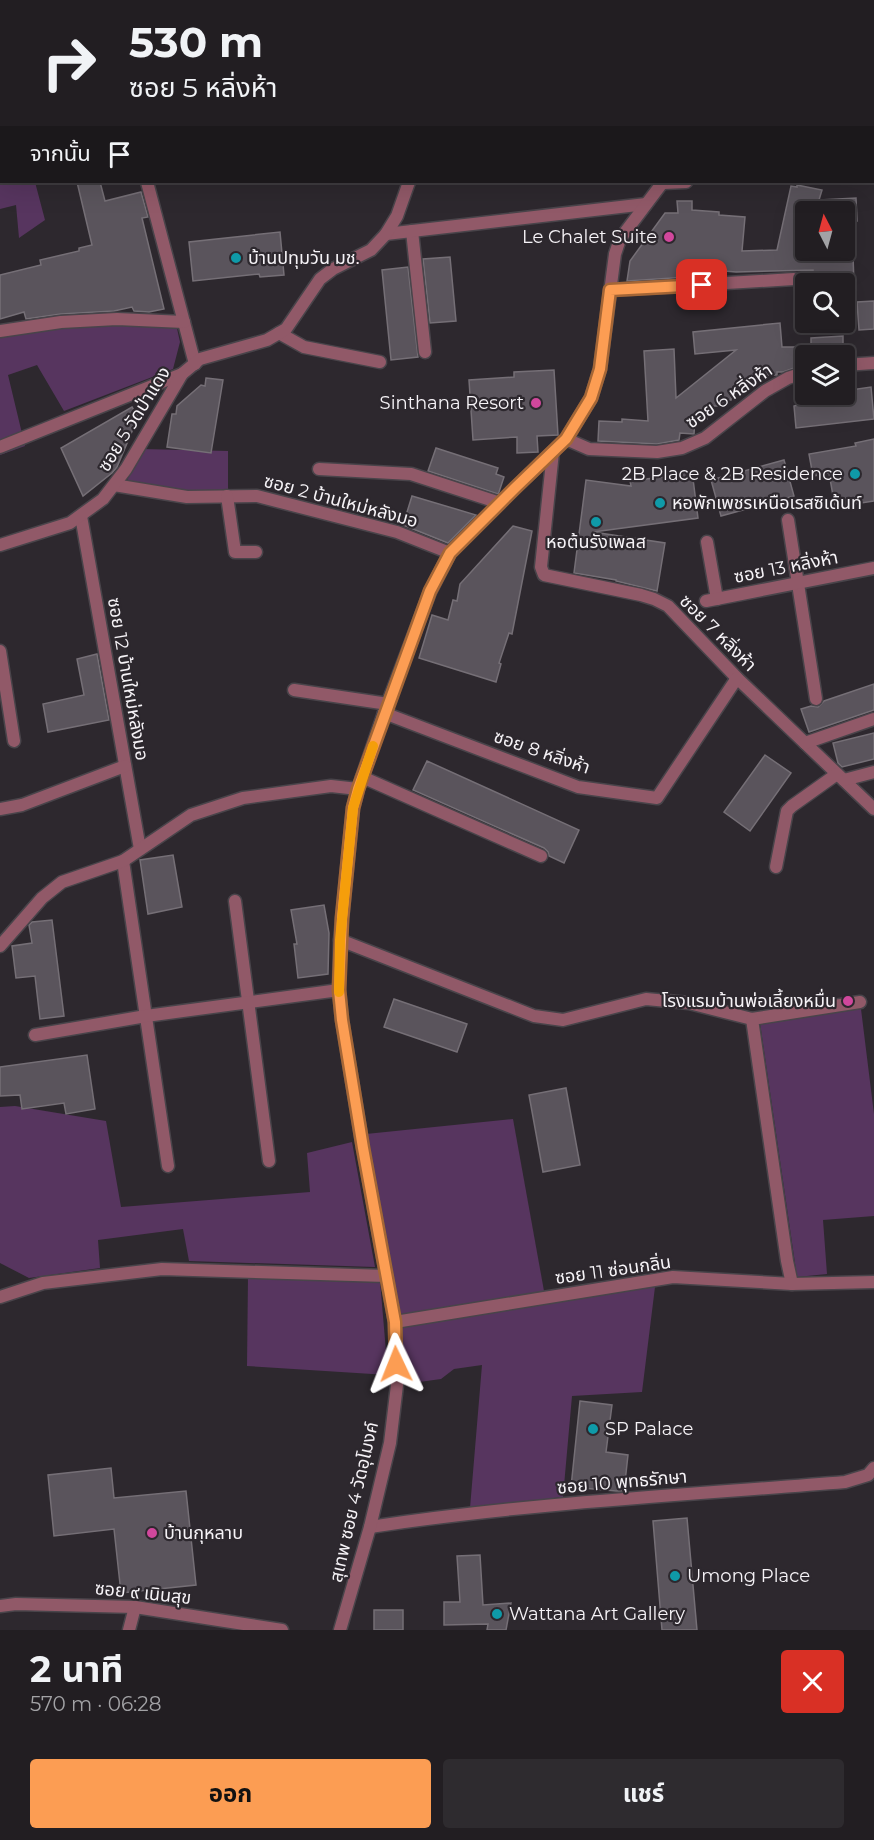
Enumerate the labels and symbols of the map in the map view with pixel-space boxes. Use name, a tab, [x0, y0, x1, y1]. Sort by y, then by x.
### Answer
north arrow	[795, 201, 855, 261]
place label: Le Chalet Suite	[522, 226, 657, 248]
marker: Le Chalet Suite	[662, 230, 676, 244]
place label: บ้านปทุมวัน มช.	[248, 247, 360, 269]
marker: บ้านปทุมวัน มช.	[229, 251, 243, 265]
pin	[676, 259, 727, 310]
street label: ซอย 6 หลิ่งห้า	[681, 358, 777, 433]
street label: ซอย 5 วัดป่าแดง	[93, 362, 175, 476]
place label: Sinthana Resort	[380, 392, 524, 414]
marker: Sinthana Resort	[529, 396, 543, 410]
place label: 2B Place & 2B Residence	[622, 463, 843, 485]
marker: 2B Place & 2B Residence	[848, 467, 862, 481]
street label: ซอย 2 บ้านใหม่หลังมอ	[262, 470, 420, 532]
place label: หอพักเพชรเหนือเรสซิเด้นท์	[672, 492, 862, 514]
marker: หอพักเพชรเหนือเรสซิเด้นท์	[653, 496, 667, 510]
marker: หอต้นรังเพลส	[589, 515, 603, 529]
place label: หอต้นรังเพลส	[546, 531, 646, 553]
street label: ซอย 13 หลิ่งห้า	[732, 545, 840, 588]
street label: ซอย 7 หลิ่งห้า	[675, 589, 762, 676]
street label: ซอย 12 บ้านใหม่หลังมอ	[103, 596, 153, 762]
street label: ซอย 8 หลิ่งห้า	[491, 724, 593, 779]
place label: โรงแรมบ้านพ่อเลี้ยงหมื่น	[662, 988, 836, 1012]
marker: โรงแรมบ้านพ่อเลี้ยงหมื่น	[841, 994, 855, 1008]
street label: ซอย 11 ซ่อนกลิ่น	[553, 1250, 672, 1289]
position arrow	[364, 1332, 428, 1396]
place label: SP Palace	[605, 1418, 693, 1440]
street label: สุเทพ ซอย 4 วัดอุโมงค์	[325, 1420, 383, 1584]
marker: SP Palace	[586, 1422, 600, 1436]
street label: ซอย 10 พุทธรักษา	[556, 1465, 688, 1499]
place label: บ้านกุหลาบ	[164, 1522, 243, 1544]
marker: บ้านกุหลาบ	[145, 1526, 159, 1540]
place label: Umong Place	[687, 1565, 810, 1587]
marker: Umong Place	[668, 1569, 682, 1583]
street label: ซอย ๙ เนินสุข	[94, 1577, 192, 1609]
place label: Wattana Art Gallery	[509, 1603, 685, 1625]
marker: Wattana Art Gallery	[490, 1607, 504, 1621]

